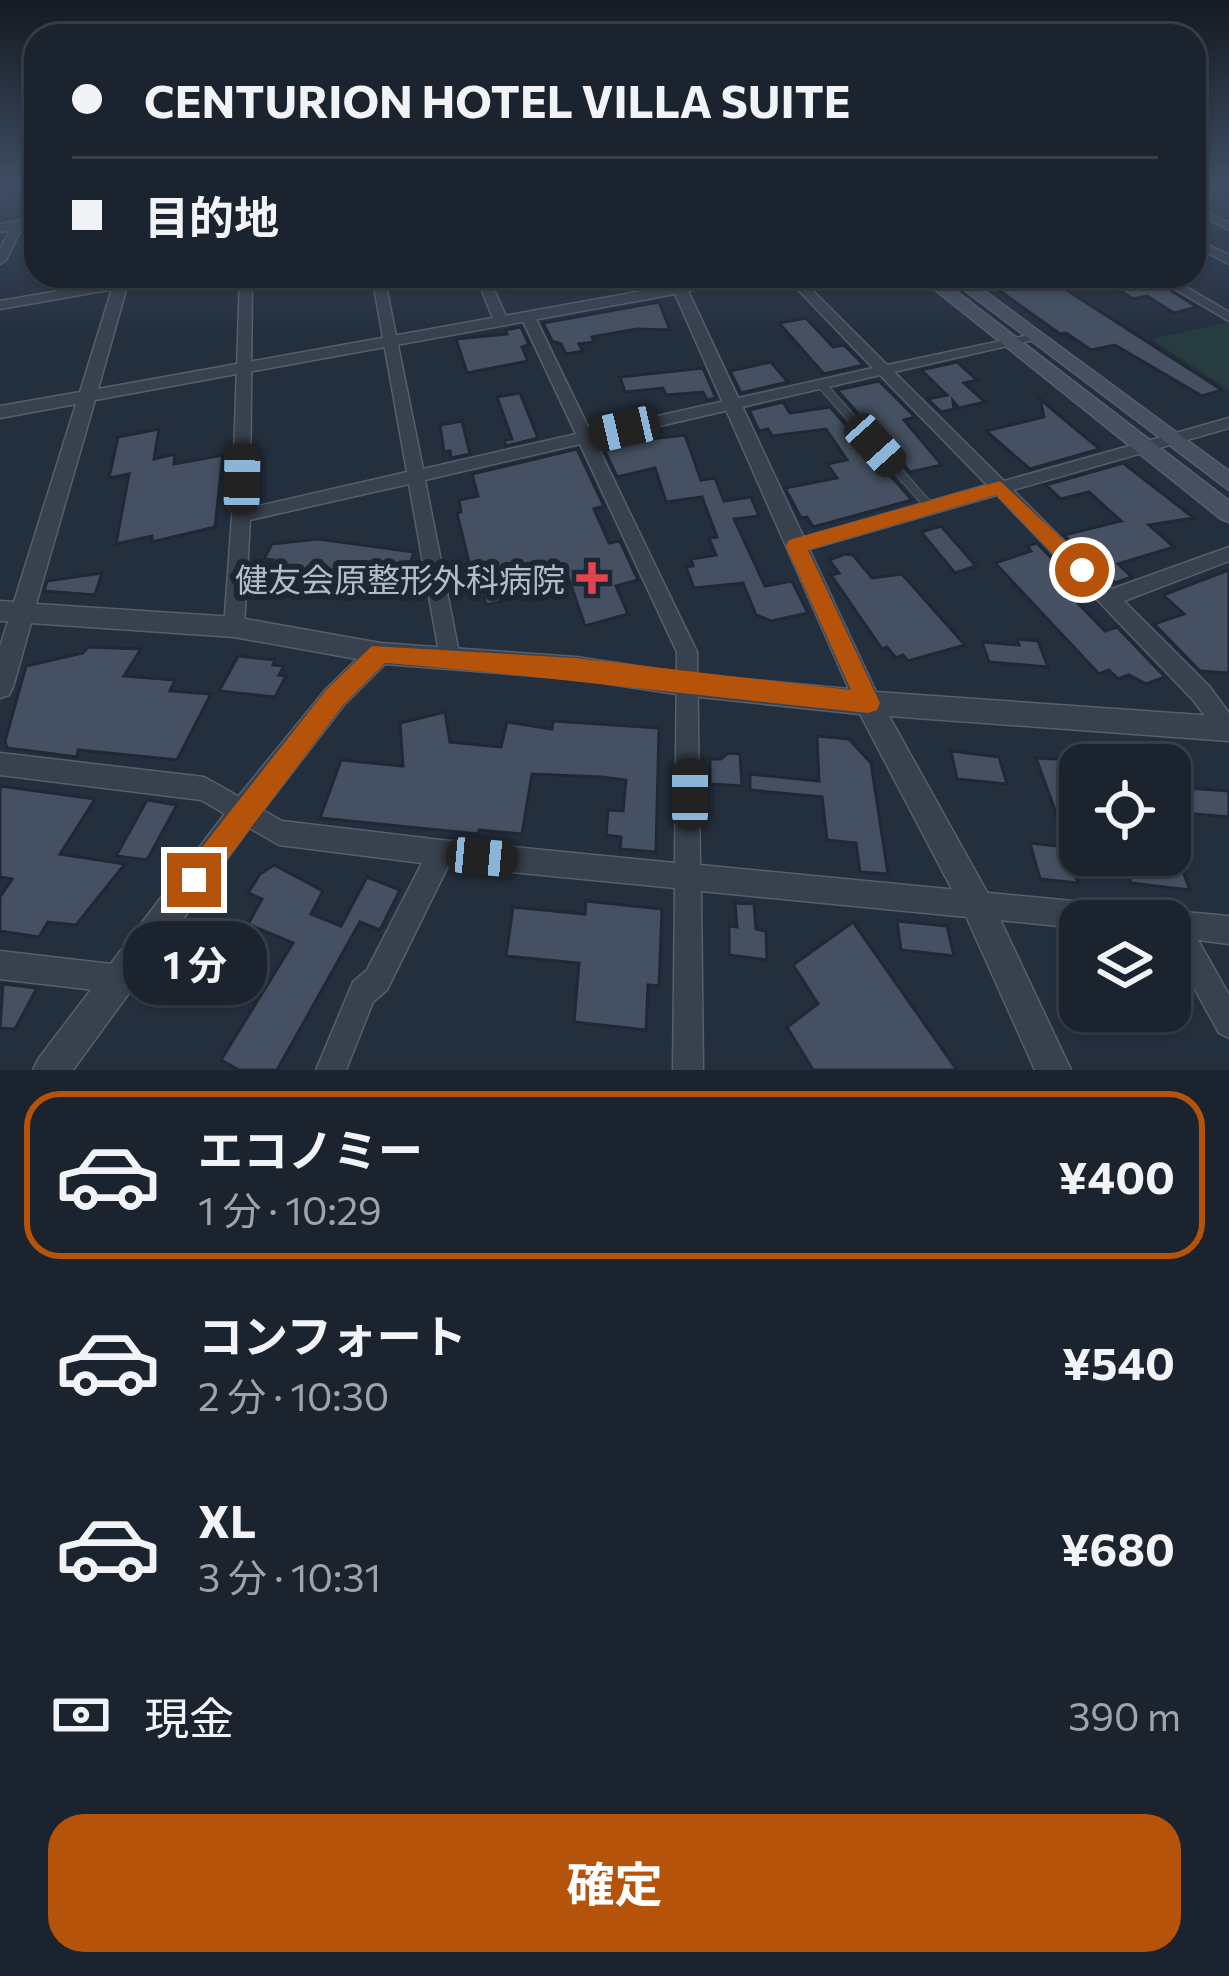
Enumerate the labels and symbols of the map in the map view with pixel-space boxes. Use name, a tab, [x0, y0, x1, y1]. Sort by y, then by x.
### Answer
car	[585, 403, 663, 455]
car	[838, 406, 912, 484]
car	[223, 443, 261, 515]
route start	[1055, 543, 1109, 597]
place label: 健友会原整形外科病院	[235, 558, 565, 599]
marker: 健友会原整形外科病院	[576, 562, 608, 594]
car	[672, 758, 708, 830]
car	[445, 836, 519, 878]
route end	[167, 853, 221, 907]
callout: 1 分	[122, 922, 266, 1006]

